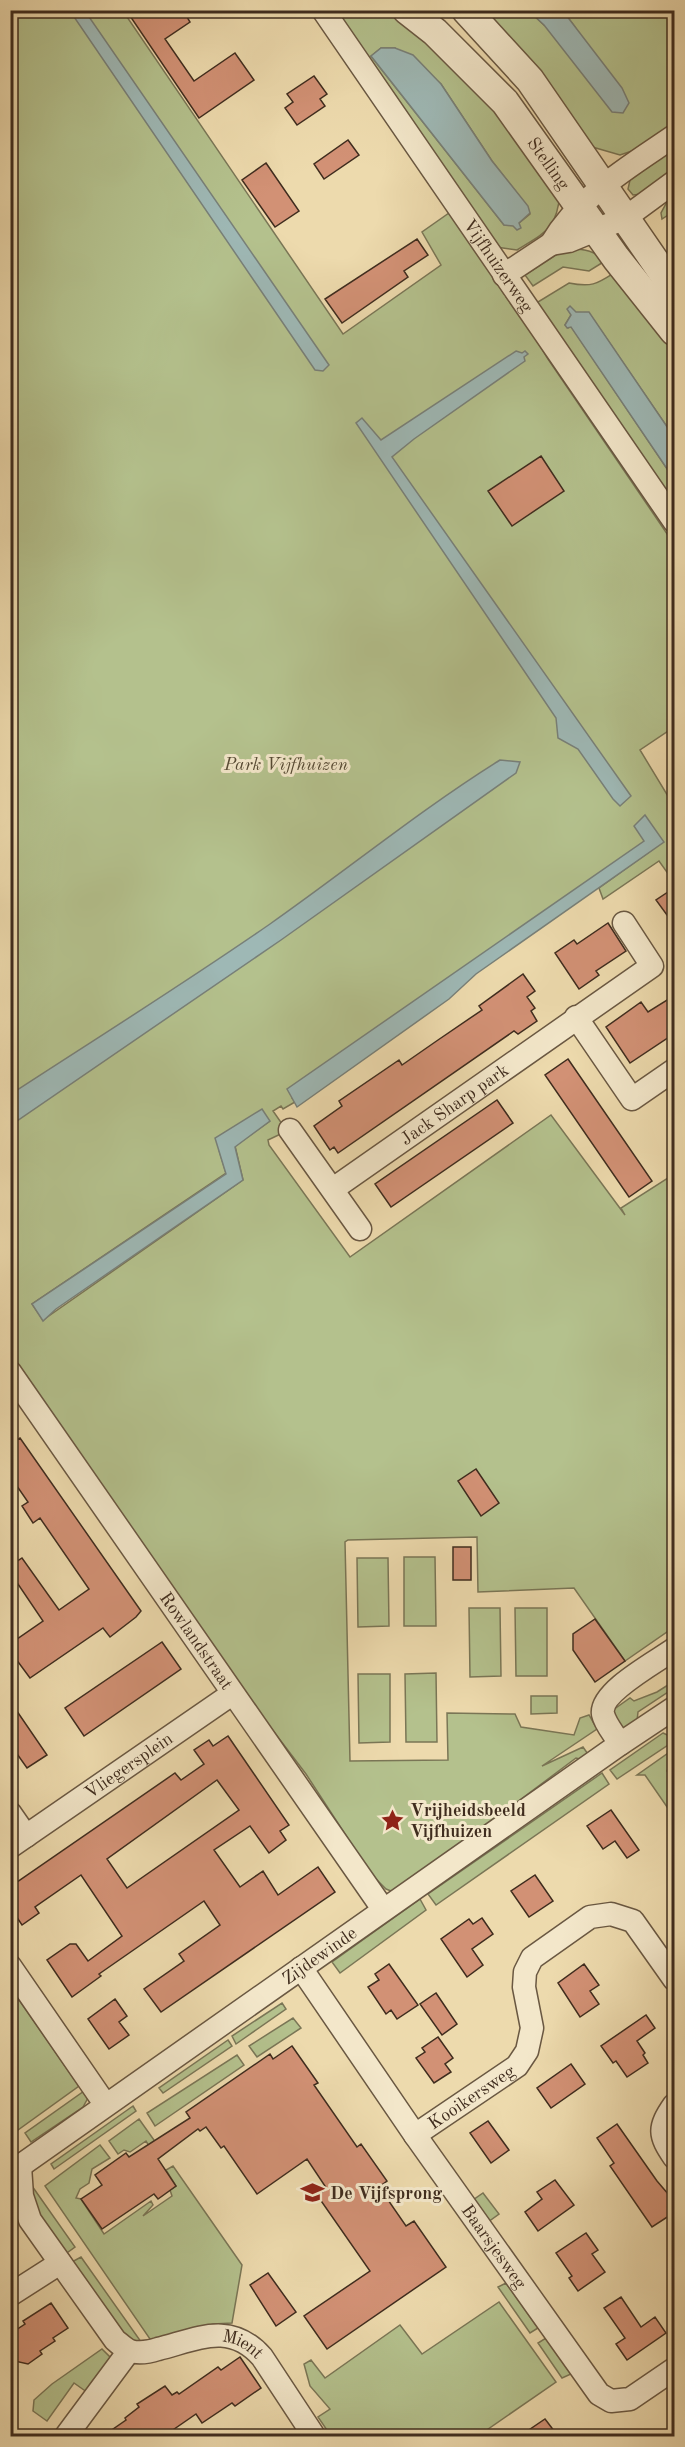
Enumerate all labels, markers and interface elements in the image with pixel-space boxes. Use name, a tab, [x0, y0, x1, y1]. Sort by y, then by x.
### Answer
street label: Stelling	[523, 134, 573, 194]
street label: Vijfhuizerweg	[459, 216, 536, 316]
park label: Park Vijfhuizen	[223, 756, 348, 774]
street label: Jack Sharp park	[397, 1061, 512, 1149]
street label: Rowlandstraat	[156, 1589, 236, 1693]
street label: Vliegersplein	[82, 1730, 177, 1803]
place label: Vrijheidsbeeld Vijfhuizen	[410, 1802, 526, 1841]
place icon: Vrijheidsbeeld Vijfhuizen	[379, 1807, 405, 1833]
street label: Zijdewinde	[279, 1924, 360, 1988]
street label: Kooikersweg	[425, 2062, 519, 2133]
school or university icon: De Vijfsprong	[299, 2180, 325, 2206]
place label: De Vijfsprong	[330, 2185, 442, 2203]
street label: Baarsjesweg	[458, 2202, 529, 2293]
street label: Mient	[221, 2327, 267, 2363]

